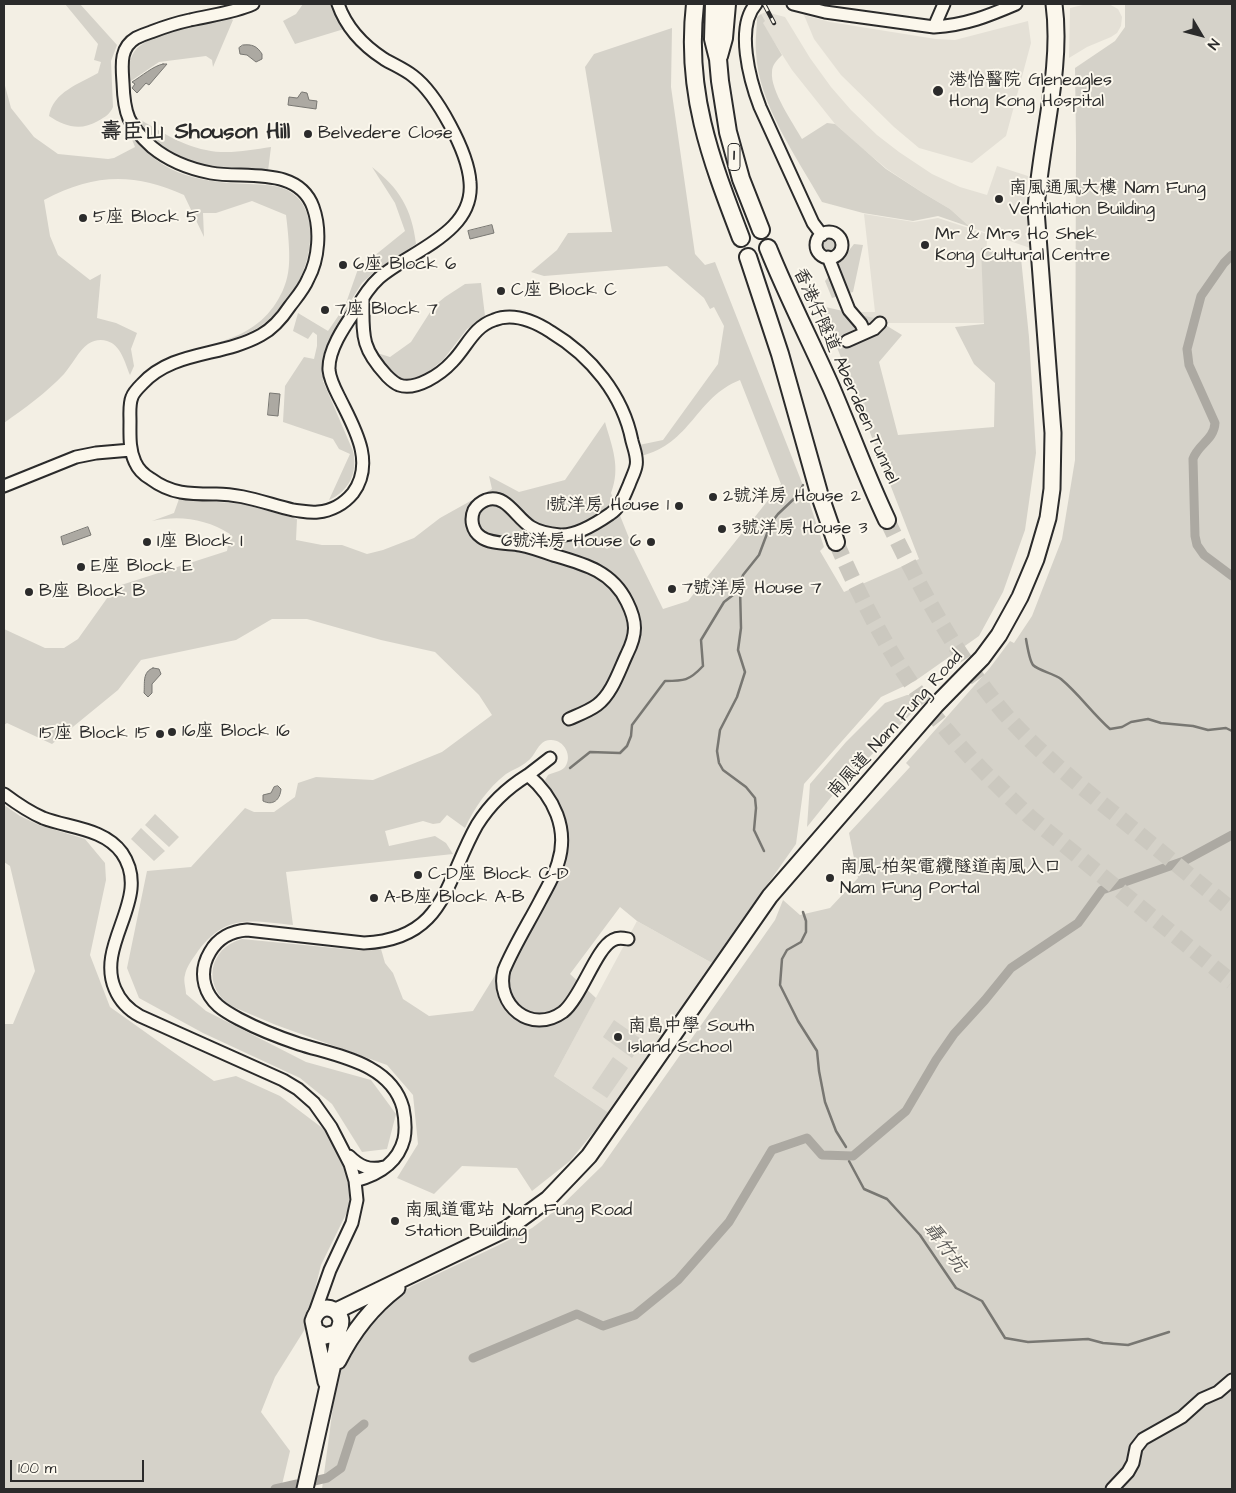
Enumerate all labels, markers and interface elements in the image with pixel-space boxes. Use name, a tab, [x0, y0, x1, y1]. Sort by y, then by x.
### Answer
north arrow	[1176, 10, 1226, 60]
text: N	[1202, 35, 1224, 54]
place label: 港怡醫院 Gleneagles Hong Kong Hospital	[949, 70, 1112, 112]
marker: 港怡醫院 Gleneagles Hong Kong Hospital	[931, 84, 945, 98]
district label: 壽臣山 Shouson Hill	[100, 120, 290, 146]
place label: Belvedere Close	[318, 123, 453, 145]
marker: Belvedere Close	[302, 128, 314, 140]
road number: 1	[728, 144, 740, 170]
place label: 南風通風大樓 Nam Fung Ventilation Building	[1009, 178, 1206, 220]
marker: 南風通風大樓 Nam Fung Ventilation Building	[993, 193, 1005, 205]
place label: 5座 Block 5	[93, 207, 199, 229]
marker: 5座 Block 5	[77, 212, 89, 224]
place label: Mr & Mrs Ho Shek Kong Cultural Centre	[935, 224, 1110, 266]
marker: Mr & Mrs Ho Shek Kong Cultural Centre	[919, 239, 931, 251]
place label: 6座 Block 6	[353, 254, 456, 276]
marker: 6座 Block 6	[337, 259, 349, 271]
street label: 香港仔隧道 Aberdeen Tunnel	[787, 265, 903, 487]
place label: C座 Block C	[511, 280, 617, 302]
marker: C座 Block C	[495, 285, 507, 297]
place label: 7座 Block 7	[335, 299, 438, 321]
marker: 7座 Block 7	[319, 304, 331, 316]
place label: 2號洋房 House 2	[723, 486, 861, 508]
marker: 2號洋房 House 2	[707, 491, 719, 503]
place label: 1號洋房 House 1	[547, 495, 669, 517]
marker: 1號洋房 House 1	[673, 500, 685, 512]
place label: 3號洋房 House 3	[732, 518, 868, 540]
marker: 3號洋房 House 3	[716, 523, 728, 535]
place label: I座 Block I	[157, 531, 243, 553]
place label: 6號洋房 House 6	[501, 531, 641, 553]
marker: I座 Block I	[141, 536, 153, 548]
marker: 6號洋房 House 6	[645, 536, 657, 548]
place label: E座 Block E	[91, 556, 193, 578]
marker: E座 Block E	[75, 561, 87, 573]
place label: 7號洋房 House 7	[682, 578, 821, 600]
place label: B座 Block B	[39, 581, 145, 603]
marker: 7號洋房 House 7	[666, 583, 678, 595]
marker: B座 Block B	[23, 586, 35, 598]
street label: 南風道 Nam Fung Road	[824, 647, 968, 803]
place label: 16座 Block 16	[182, 721, 290, 743]
place label: 15座 Block 15	[39, 723, 150, 745]
marker: 16座 Block 16	[166, 726, 178, 738]
marker: 15座 Block 15	[154, 728, 166, 740]
place label: 南風-柏架電纜隧道南風入口 Nam Fung Portal	[840, 857, 1062, 900]
place label: C-D座 Block C-D	[428, 864, 569, 886]
marker: C-D座 Block C-D	[412, 869, 424, 881]
marker: 南風-柏架電纜隧道南風入口 Nam Fung Portal	[824, 872, 836, 884]
place label: A-B座 Block A-B	[384, 887, 524, 909]
marker: A-B座 Block A-B	[368, 892, 380, 904]
place label: 南島中學 South Island School	[628, 1016, 754, 1058]
marker: 南島中學 South Island School	[612, 1031, 624, 1043]
place label: 南風道電站 Nam Fung Road Station Building	[405, 1200, 632, 1242]
marker: 南風道電站 Nam Fung Road Station Building	[389, 1215, 401, 1227]
water label: 聶竹坑	[918, 1218, 970, 1278]
scale bar	[12, 1450, 146, 1482]
text: 100 m	[18, 1458, 57, 1479]

